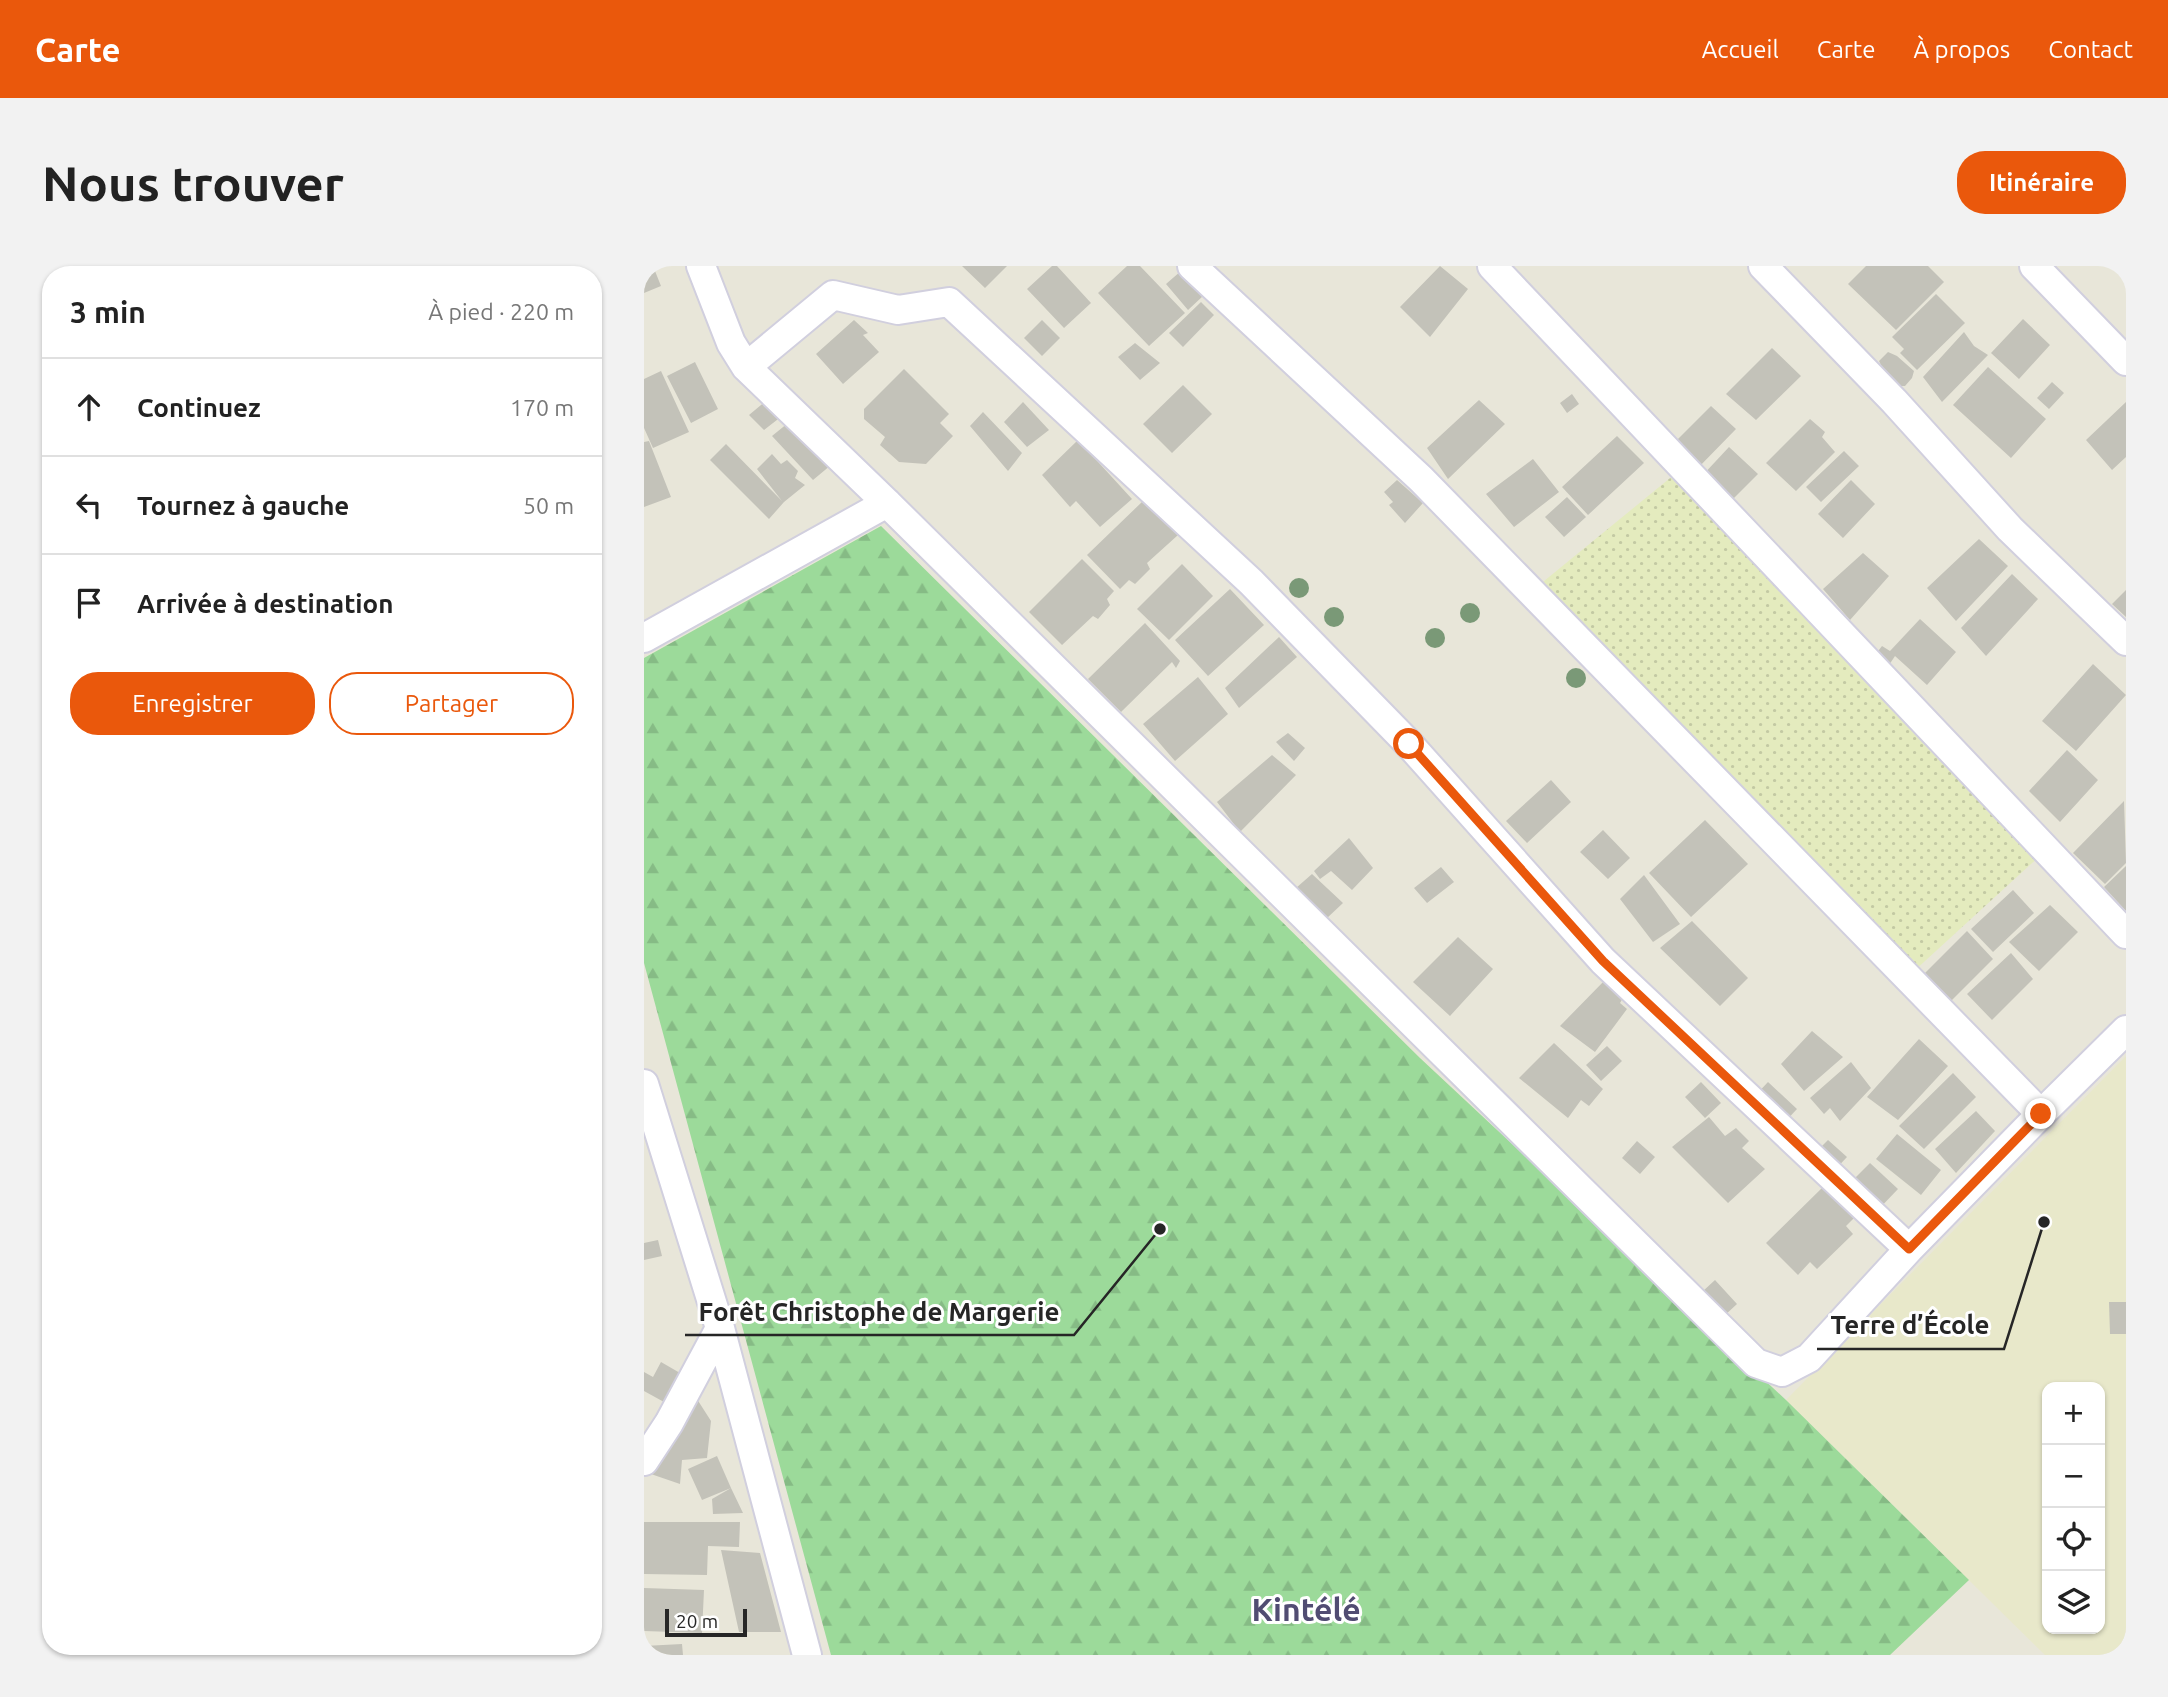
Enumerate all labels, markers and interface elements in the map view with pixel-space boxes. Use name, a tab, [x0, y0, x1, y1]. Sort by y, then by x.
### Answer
text: Carte	[35, 31, 121, 68]
text: Accueil	[1702, 36, 1779, 63]
text: Carte	[1817, 36, 1876, 63]
text: À propos	[1914, 36, 2010, 63]
text: Contact	[2048, 36, 2133, 63]
button: Itinéraire	[1957, 151, 2126, 214]
text: Nous trouver	[42, 155, 344, 210]
text: 3 min	[70, 295, 146, 329]
text: À pied · 220 m	[428, 299, 574, 324]
icon: ahead	[70, 388, 108, 426]
text: Continuez	[137, 393, 261, 422]
text: 170 m	[510, 395, 574, 420]
icon: left	[70, 486, 108, 524]
text: Tournez à gauche	[137, 491, 349, 520]
text: 50 m	[523, 493, 574, 518]
icon: arrive	[70, 584, 108, 622]
text: Arrivée à destination	[137, 589, 393, 618]
button: Enregistrer	[70, 672, 315, 735]
button: Partager	[329, 672, 574, 735]
route start	[1393, 728, 1424, 759]
route end	[2025, 1098, 2056, 1129]
callout: Forêt Christophe de Margerie	[685, 1288, 1074, 1335]
text: Forêt Christophe de Margerie	[699, 1297, 1059, 1326]
callout: Terre d’École	[1817, 1302, 2004, 1349]
text: Terre d’École	[1831, 1309, 1989, 1339]
map controls	[2042, 1382, 2105, 1634]
button: +	[2042, 1382, 2105, 1445]
button: −	[2042, 1445, 2105, 1508]
button: locate	[2042, 1508, 2105, 1571]
button: layers	[2042, 1571, 2105, 1634]
district label: Kintélé	[1251, 1591, 1361, 1627]
scale bar	[665, 1606, 747, 1638]
text: 20 m	[676, 1610, 718, 1632]

